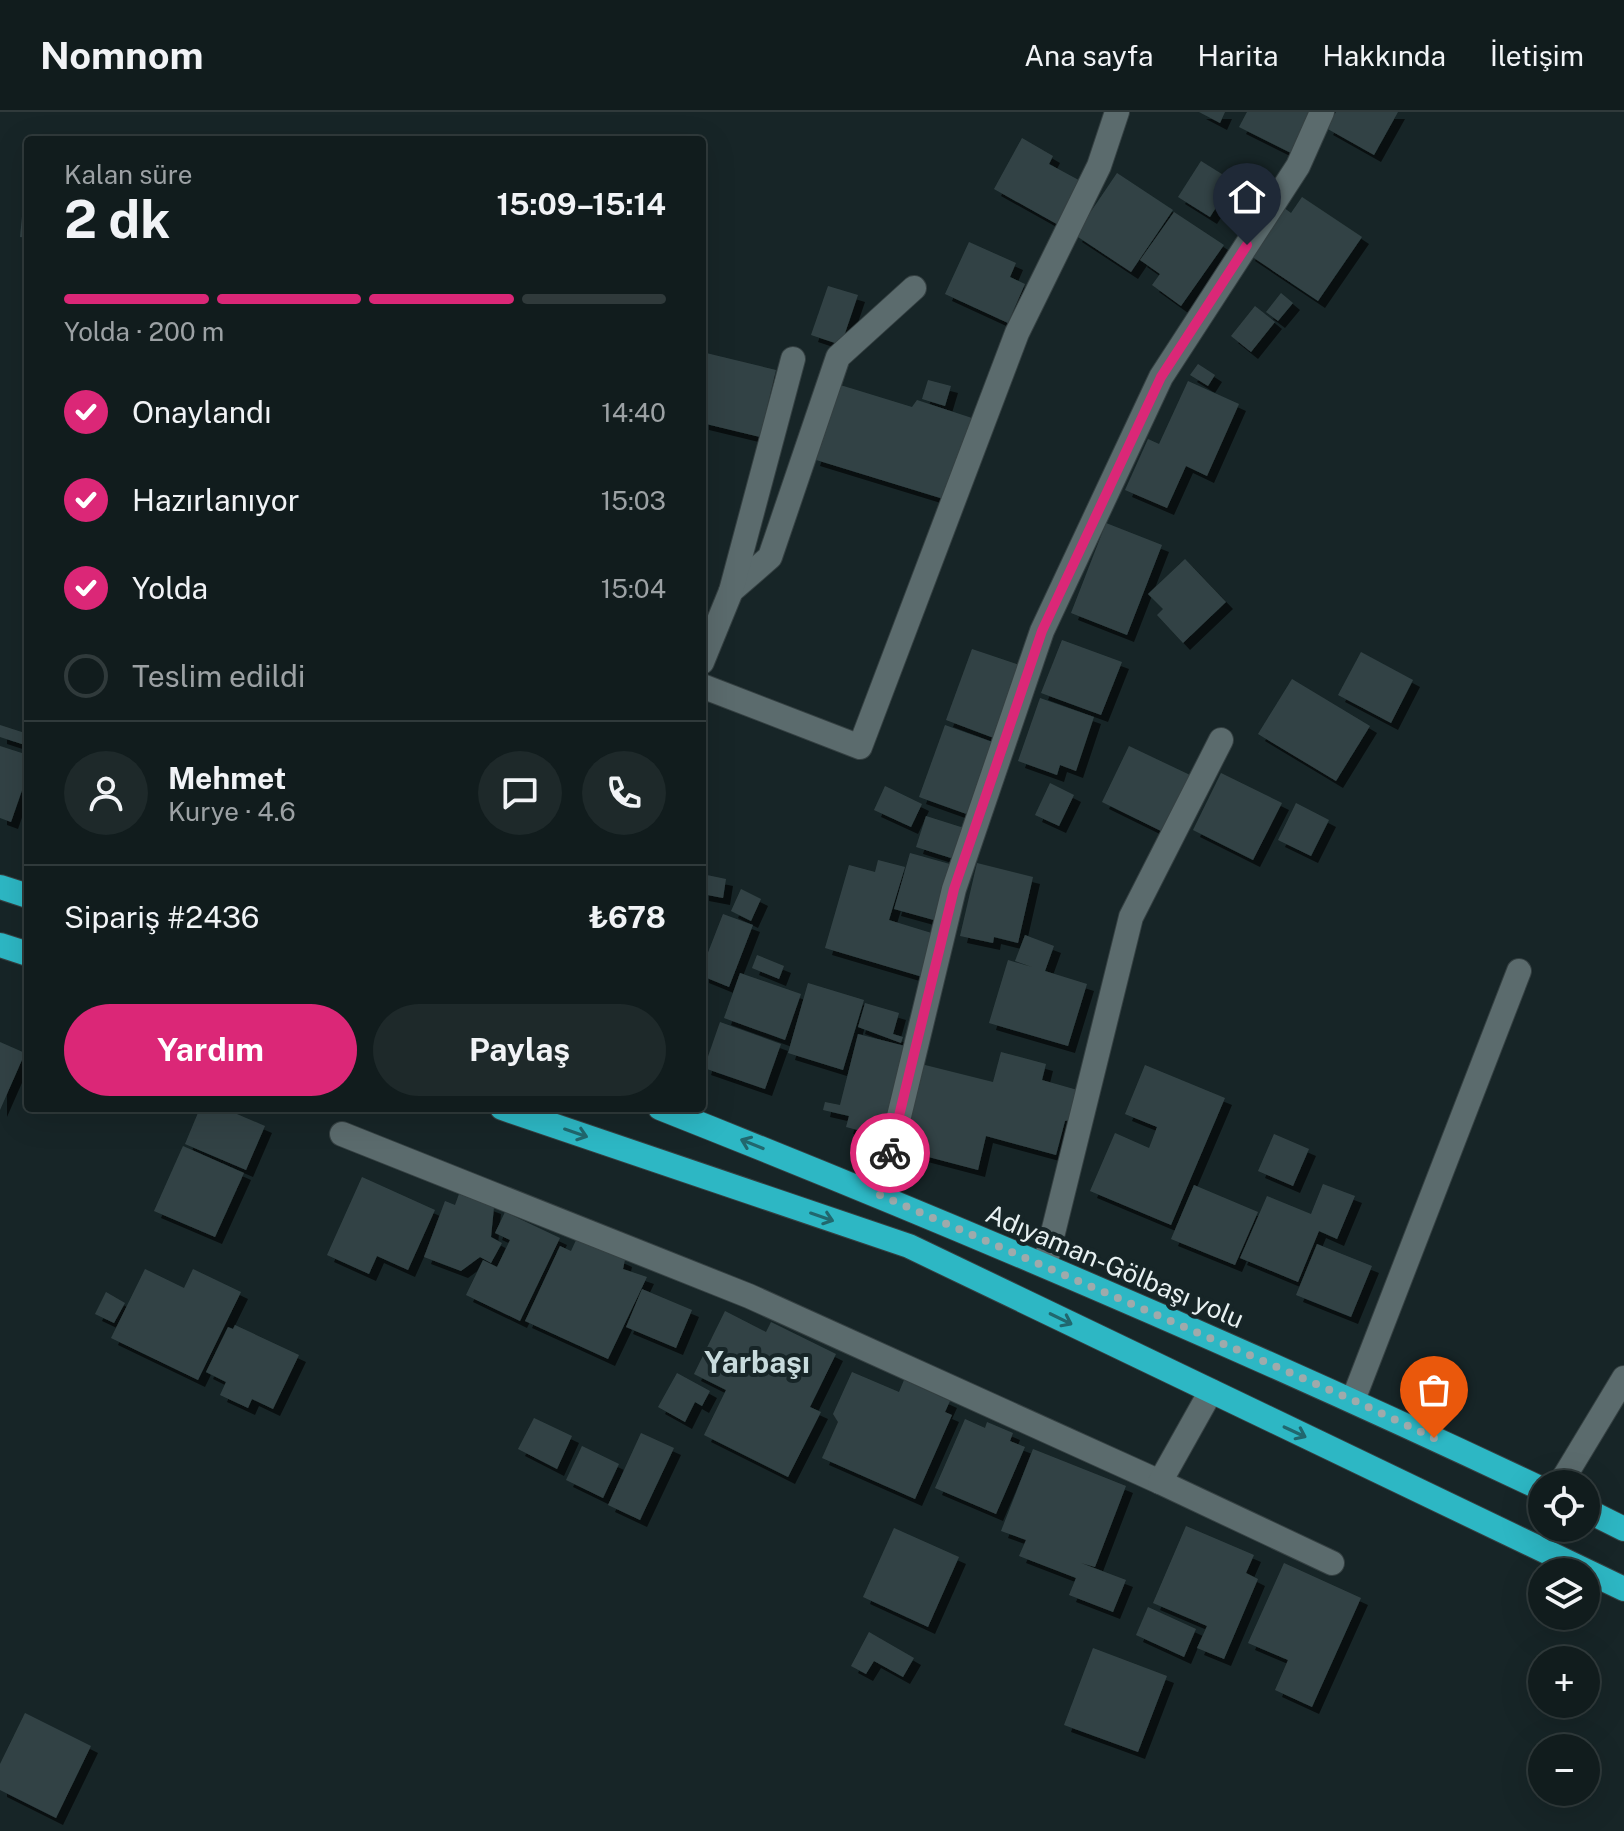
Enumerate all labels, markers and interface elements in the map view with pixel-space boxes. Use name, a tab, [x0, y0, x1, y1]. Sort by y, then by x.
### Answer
text: Nomnom	[40, 33, 204, 78]
text: Ana sayfa	[1024, 39, 1154, 72]
text: Harita	[1198, 39, 1278, 72]
text: Hakkında	[1322, 39, 1446, 72]
text: İletişim	[1490, 39, 1584, 72]
text: Kalan süre	[64, 159, 192, 190]
pin	[1213, 163, 1281, 245]
icon: home	[1225, 175, 1269, 219]
text: 15:09–15:14	[496, 186, 666, 222]
text: 2 dk	[64, 189, 170, 250]
text: Yolda · 200 m	[64, 316, 224, 347]
icon: check	[64, 390, 108, 434]
text: Onaylandı	[132, 394, 271, 430]
text: 14:40	[601, 397, 666, 428]
icon: check	[64, 478, 108, 522]
text: Hazırlanıyor	[132, 482, 300, 518]
text: 15:03	[601, 485, 666, 516]
icon: check	[64, 566, 108, 610]
text: Yolda	[132, 570, 208, 606]
text: 15:04	[601, 573, 666, 604]
text: Teslim edildi	[132, 658, 305, 694]
button: person	[64, 751, 148, 835]
button: chat	[478, 751, 562, 835]
button: phone	[582, 751, 666, 835]
text: Mehmet	[168, 760, 286, 796]
text: Kurye · 4.6	[168, 796, 296, 827]
text: Sipariş #2436	[64, 899, 259, 935]
text: ₺678	[588, 899, 666, 935]
button: Yardım	[64, 1004, 357, 1096]
button: Paylaş	[373, 1004, 666, 1096]
courier	[850, 1113, 930, 1193]
one-way arrow	[563, 1127, 588, 1142]
icon: bike	[868, 1131, 912, 1175]
one-way arrow	[740, 1136, 765, 1150]
street label: Adıyaman-Gölbaşı yolu	[981, 1198, 1249, 1334]
one-way arrow	[809, 1210, 834, 1225]
one-way arrow	[1048, 1312, 1072, 1327]
district label: Yarbaşı	[704, 1344, 810, 1380]
pin	[1400, 1356, 1468, 1438]
icon: bag	[1412, 1368, 1456, 1412]
one-way arrow	[1283, 1425, 1307, 1440]
map controls	[1528, 1470, 1600, 1806]
button: locate	[1528, 1470, 1600, 1542]
button: layers	[1528, 1558, 1600, 1630]
button: +	[1528, 1646, 1600, 1718]
button: −	[1528, 1734, 1600, 1806]

